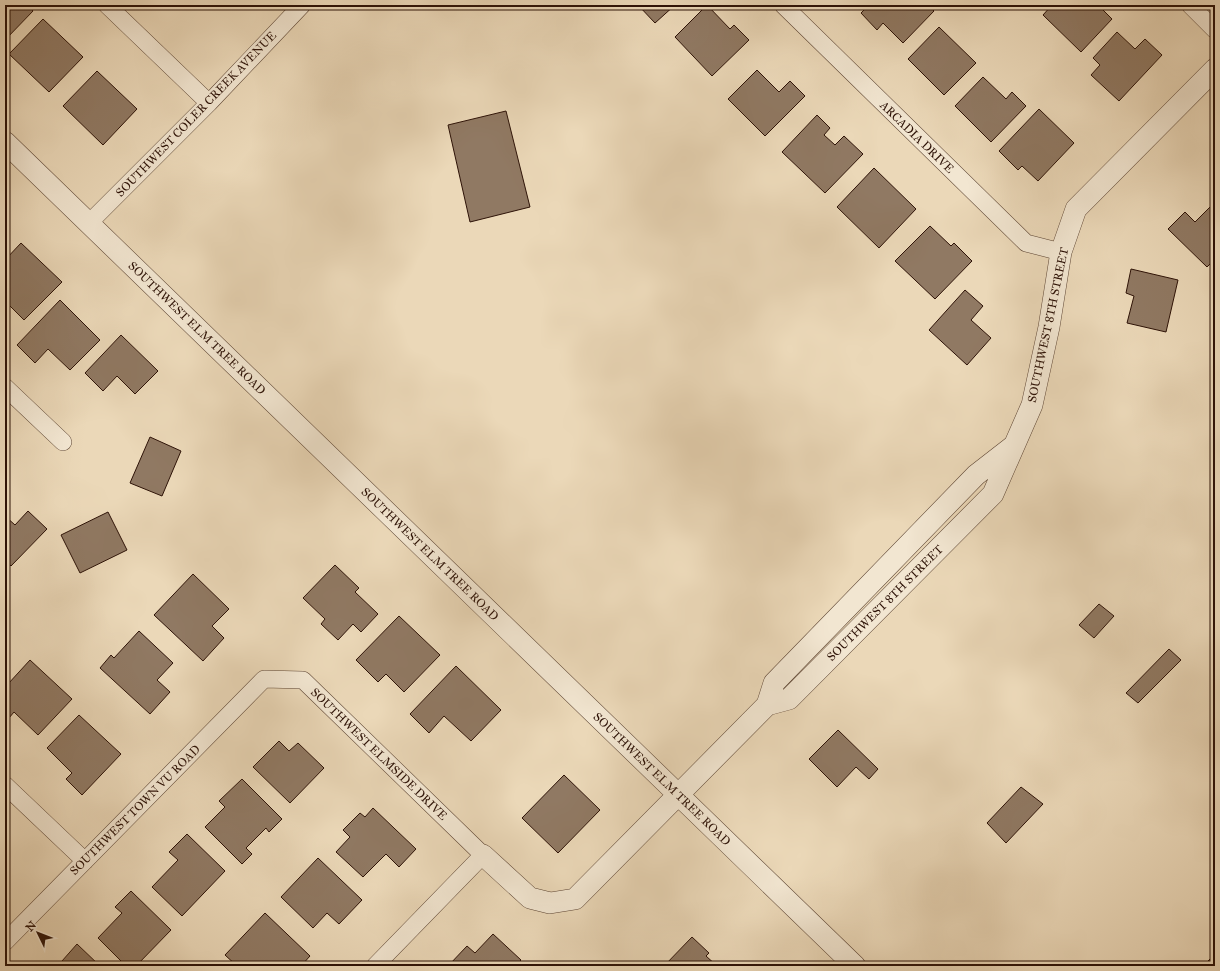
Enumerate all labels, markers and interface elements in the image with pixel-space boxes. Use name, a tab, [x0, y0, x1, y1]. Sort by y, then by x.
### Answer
street label: SOUTHWEST COLER CREEK AVENUE	[113, 28, 279, 200]
street label: ARCADIA DRIVE	[876, 97, 957, 176]
street label: SOUTHWEST 8TH STREET	[1025, 246, 1071, 404]
street label: SOUTHWEST ELM TREE ROAD	[125, 259, 269, 397]
street label: SOUTHWEST ELM TREE ROAD	[358, 485, 502, 623]
street label: SOUTHWEST 8TH STREET	[824, 542, 946, 664]
street label: SOUTHWEST ELMSIDE DRIVE	[308, 685, 450, 823]
street label: SOUTHWEST ELM TREE ROAD	[590, 710, 734, 848]
street label: SOUTHWEST TOWN VU ROAD	[67, 742, 203, 878]
north arrow	[18, 913, 58, 953]
text: N	[23, 918, 39, 934]

